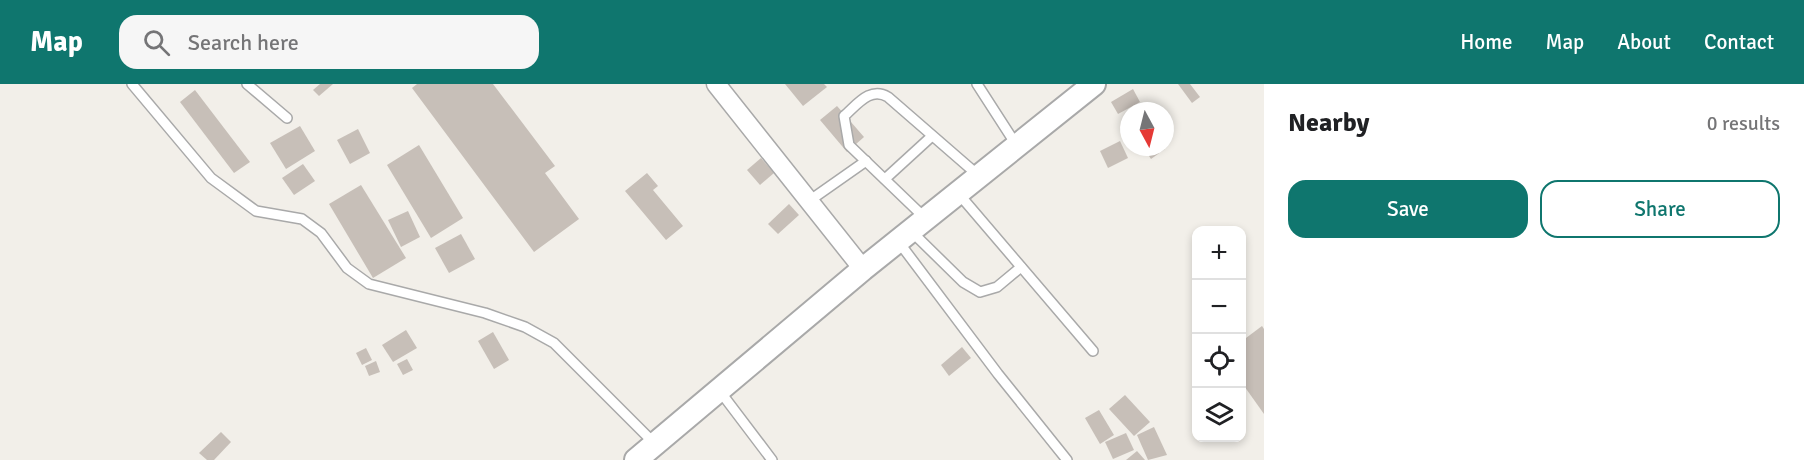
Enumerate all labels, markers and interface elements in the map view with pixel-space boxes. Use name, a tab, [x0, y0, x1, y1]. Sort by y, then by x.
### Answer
search box	[119, 15, 539, 69]
text: Map	[30, 25, 83, 59]
icon: search	[140, 26, 173, 59]
text: Search here	[188, 29, 299, 56]
text: Home	[1460, 29, 1513, 55]
text: Map	[1546, 29, 1584, 55]
text: About	[1617, 29, 1671, 55]
text: Contact	[1704, 29, 1774, 55]
north arrow	[1120, 102, 1174, 156]
text: Nearby	[1288, 107, 1369, 139]
text: 0 results	[1707, 111, 1780, 136]
button: Save	[1288, 180, 1528, 238]
button: Share	[1540, 180, 1780, 238]
map controls	[1192, 226, 1246, 442]
button: +	[1192, 226, 1246, 280]
button: −	[1192, 280, 1246, 334]
button: locate	[1192, 334, 1246, 388]
button: layers	[1192, 388, 1246, 442]

